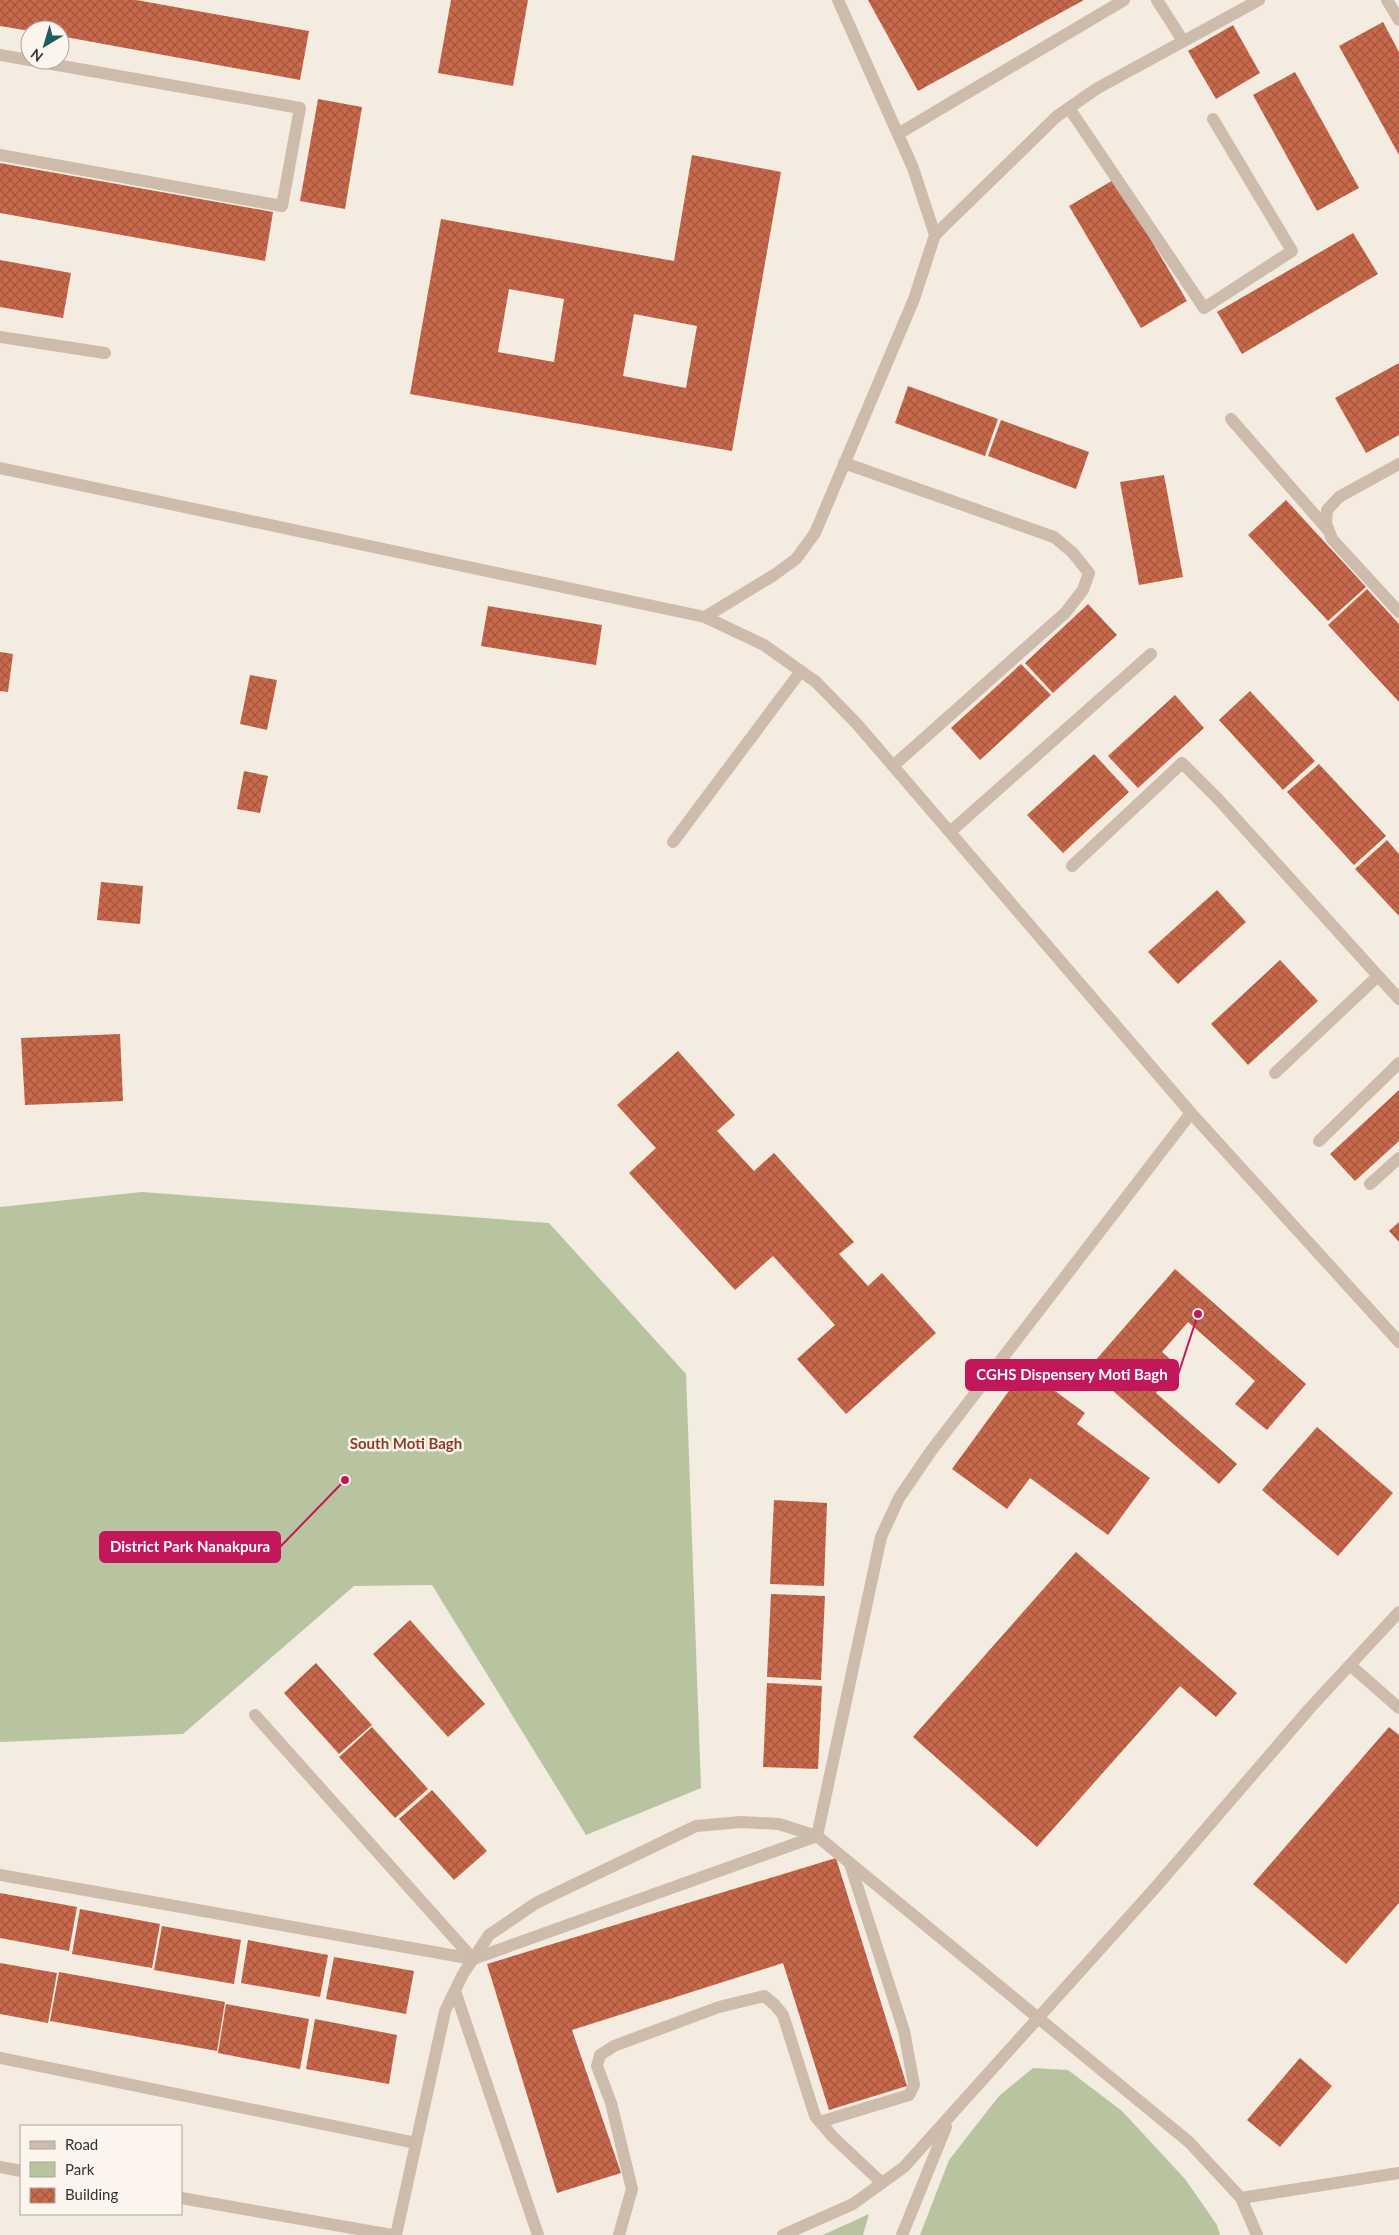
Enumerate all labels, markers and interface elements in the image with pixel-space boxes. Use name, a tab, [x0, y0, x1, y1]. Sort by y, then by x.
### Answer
north arrow	[20, 20, 70, 70]
text: N	[27, 46, 46, 66]
callout: CGHS Dispensery Moti Bagh	[966, 1360, 1178, 1390]
text: CGHS Dispensery Moti Bagh	[976, 1365, 1168, 1383]
district label: South Moti Bagh	[350, 1434, 462, 1452]
callout: District Park Nanakpura	[100, 1532, 280, 1562]
text: District Park Nanakpura	[110, 1537, 270, 1555]
legend	[20, 2125, 182, 2215]
text: Road	[65, 2135, 98, 2153]
text: Park	[65, 2160, 95, 2178]
text: Building	[65, 2185, 118, 2203]

